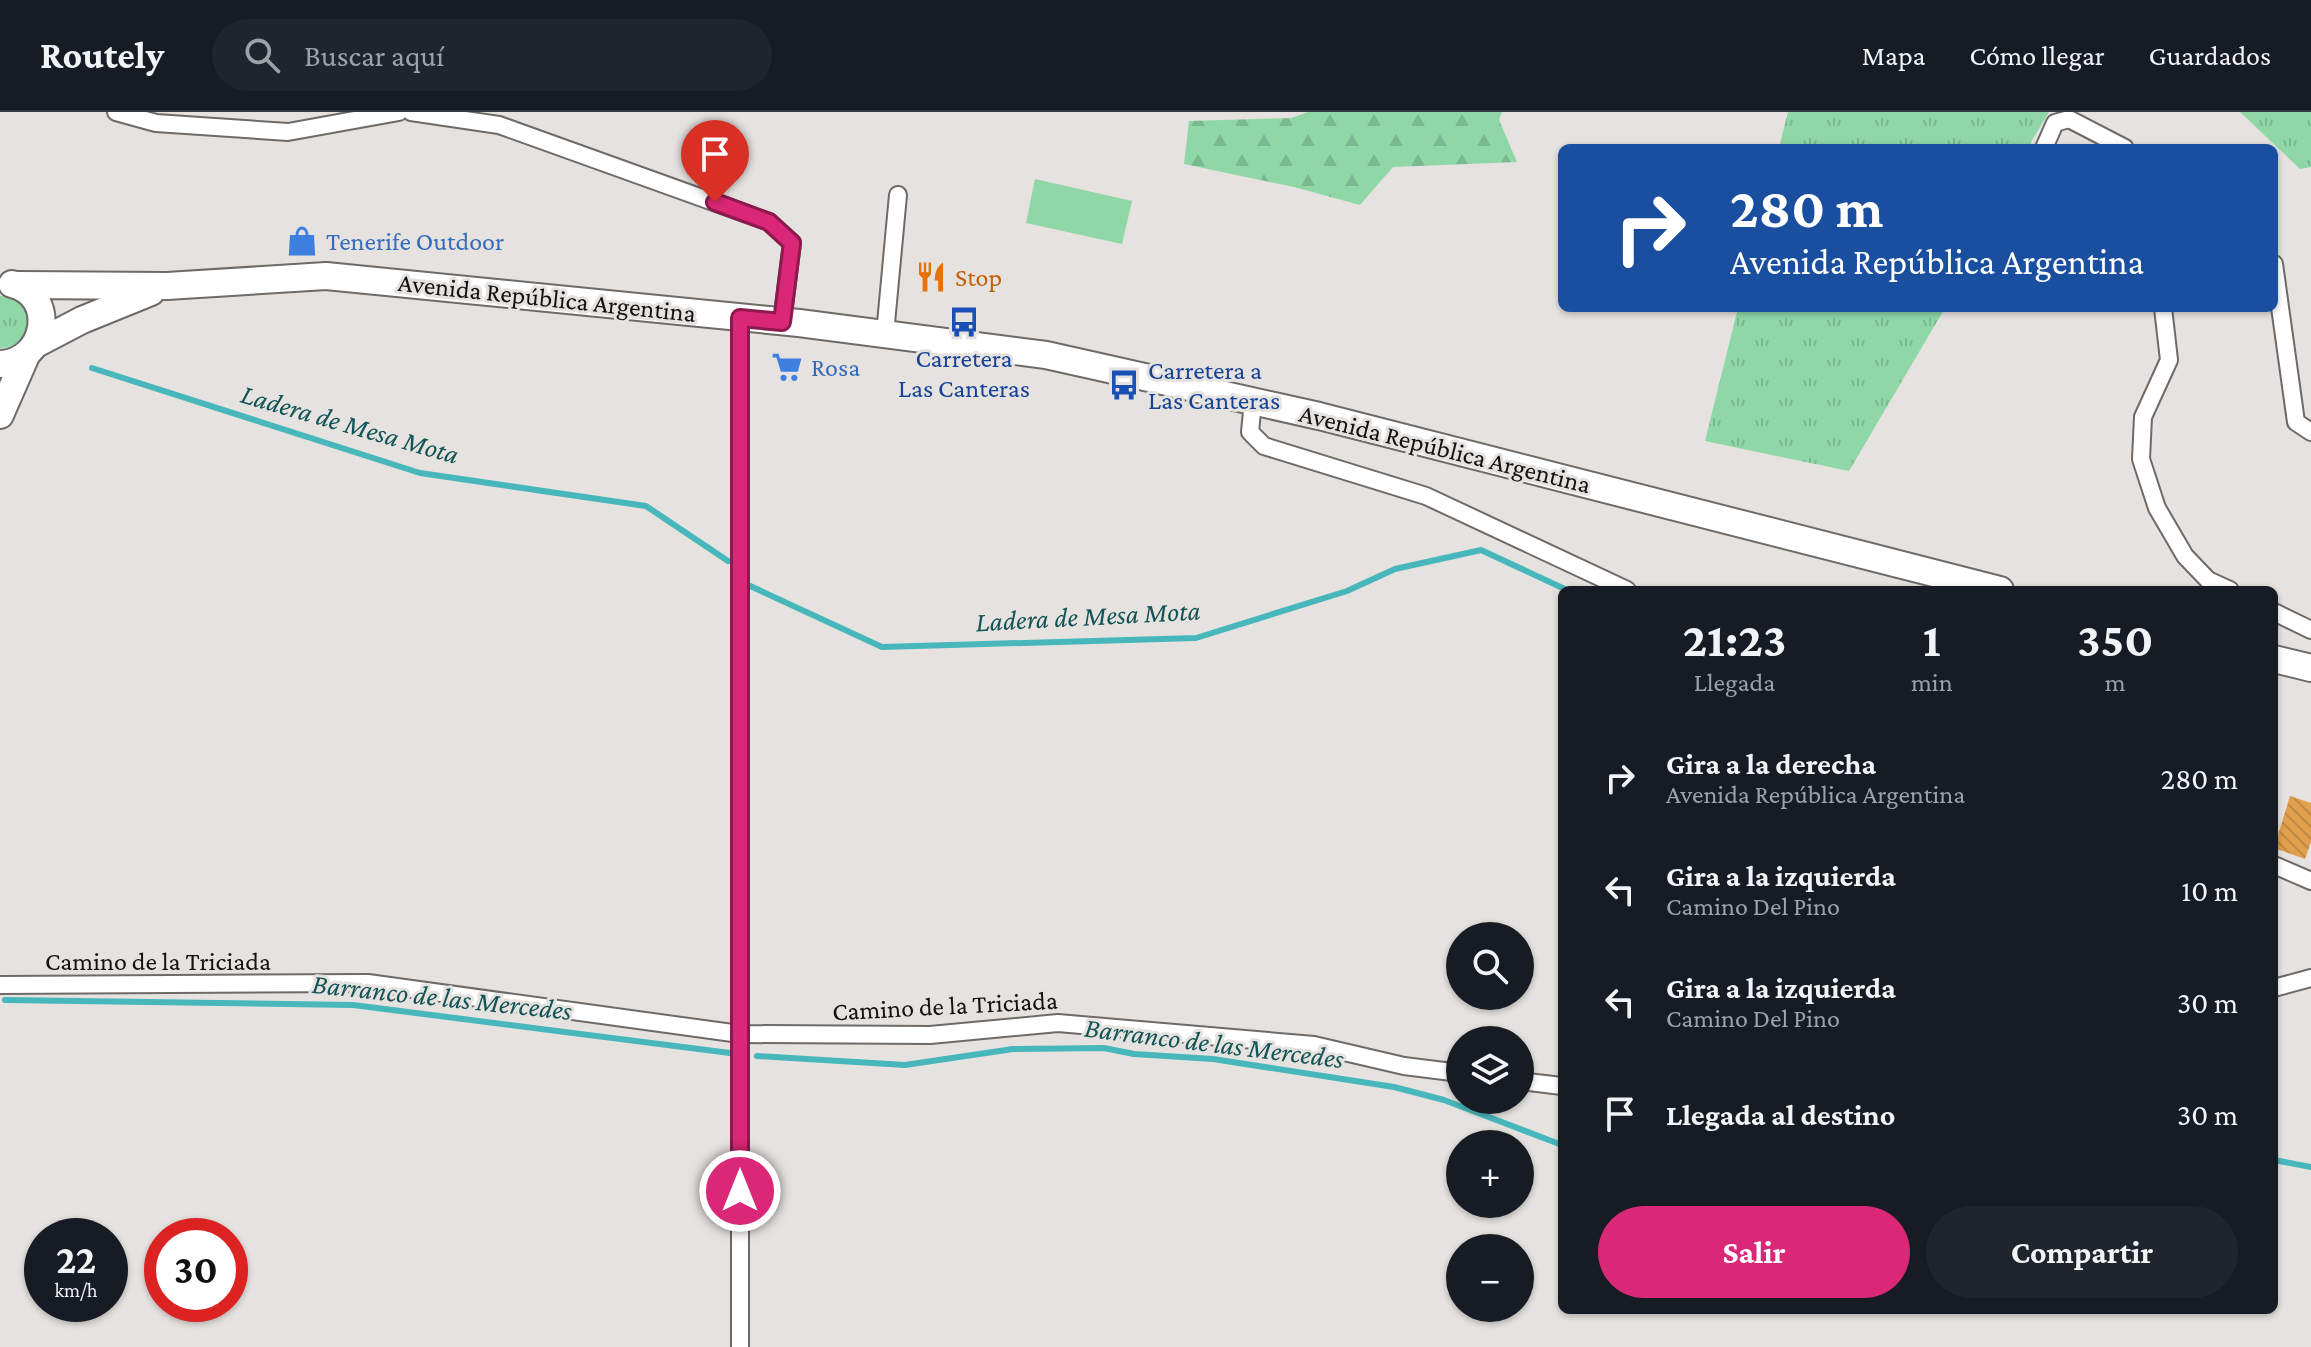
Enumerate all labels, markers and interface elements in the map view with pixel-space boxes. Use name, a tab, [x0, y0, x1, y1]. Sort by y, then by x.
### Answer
search box	[212, 19, 772, 91]
icon: search	[240, 33, 284, 77]
text: Routely	[40, 34, 164, 76]
text: Buscar aquí	[304, 39, 444, 72]
text: Mapa	[1862, 40, 1926, 71]
text: Cómo llegar	[1970, 40, 2105, 71]
text: Guardados	[2149, 40, 2271, 71]
pin	[681, 120, 749, 202]
icon: arrive	[693, 132, 737, 176]
icon: right	[1598, 176, 1702, 280]
text: 280 m	[1730, 177, 1883, 239]
shop icon: Tenerife Outdoor	[285, 224, 319, 258]
place label: Tenerife Outdoor	[326, 227, 504, 256]
text: Avenida República Argentina	[1730, 242, 2144, 282]
restaurant icon: Stop	[914, 260, 948, 294]
place label: Stop	[955, 263, 1002, 292]
street label: Avenida República Argentina	[397, 268, 697, 328]
bus stop icon: Carretera Las Canteras	[947, 305, 981, 339]
place label: Carretera Las Canteras	[898, 344, 1030, 403]
supermarket icon: Rosa	[770, 350, 804, 384]
place label: Rosa	[811, 353, 860, 382]
place label: Carretera a Las Canteras	[1148, 356, 1280, 415]
bus stop icon: Carretera a Las Canteras	[1107, 368, 1141, 402]
water label: Ladera de Mesa Mota	[238, 378, 462, 470]
street label: Avenida República Argentina	[1296, 399, 1594, 499]
water label: Ladera de Mesa Mota	[975, 595, 1201, 637]
text: 21:23	[1683, 613, 1786, 666]
text: 1	[1923, 613, 1941, 666]
text: 350	[2077, 613, 2153, 666]
text: Llegada	[1694, 668, 1775, 697]
text: min	[1911, 668, 1953, 697]
text: m	[2105, 668, 2126, 697]
text: Gira a la derecha	[1666, 747, 1876, 780]
icon: right	[1598, 756, 1642, 800]
text: 280 m	[2161, 762, 2238, 795]
text: Avenida República Argentina	[1666, 780, 1965, 809]
text: Gira a la izquierda	[1666, 859, 1896, 892]
icon: left	[1598, 868, 1642, 912]
text: 10 m	[2181, 874, 2238, 907]
text: Camino Del Pino	[1666, 892, 1840, 921]
map controls	[1446, 922, 1534, 1322]
button: search	[1446, 922, 1534, 1010]
street label: Camino de la Triciada	[45, 947, 271, 976]
water label: Barranco de las Mercedes	[311, 968, 574, 1026]
text: Gira a la izquierda	[1666, 971, 1896, 1004]
icon: left	[1598, 980, 1642, 1024]
street label: Camino de la Triciada	[831, 986, 1059, 1026]
text: 30 m	[2177, 986, 2238, 1019]
text: Camino Del Pino	[1666, 1004, 1840, 1033]
water label: Barranco de las Mercedes	[1083, 1012, 1346, 1074]
button: layers	[1446, 1026, 1534, 1114]
icon: arrive	[1598, 1092, 1642, 1136]
text: Llegada al destino	[1666, 1098, 1895, 1131]
text: 30 m	[2177, 1098, 2238, 1131]
button: +	[1446, 1130, 1534, 1218]
position arrow	[698, 1149, 782, 1233]
button: Salir	[1598, 1206, 1910, 1298]
button: Compartir	[1926, 1206, 2238, 1298]
speed limit sign: 30	[144, 1218, 248, 1322]
button: −	[1446, 1234, 1534, 1322]
text: 22	[56, 1237, 96, 1282]
text: km/h	[54, 1279, 98, 1301]

